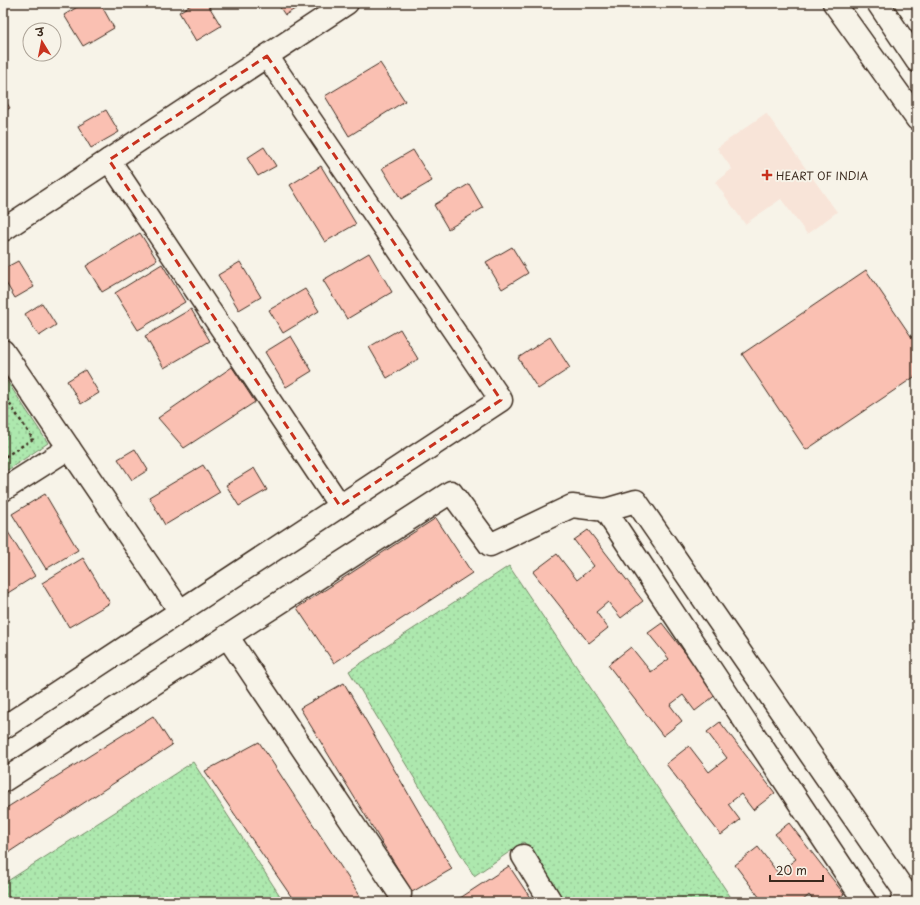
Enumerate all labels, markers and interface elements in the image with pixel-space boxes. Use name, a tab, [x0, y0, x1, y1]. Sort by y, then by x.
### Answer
north arrow	[22, 22, 62, 62]
text: उ	[34, 22, 47, 41]
place label: HEART OF INDIA	[776, 167, 868, 184]
marker: HEART OF INDIA	[761, 169, 773, 181]
scale bar	[770, 857, 823, 883]
text: 20 m	[776, 861, 807, 879]

